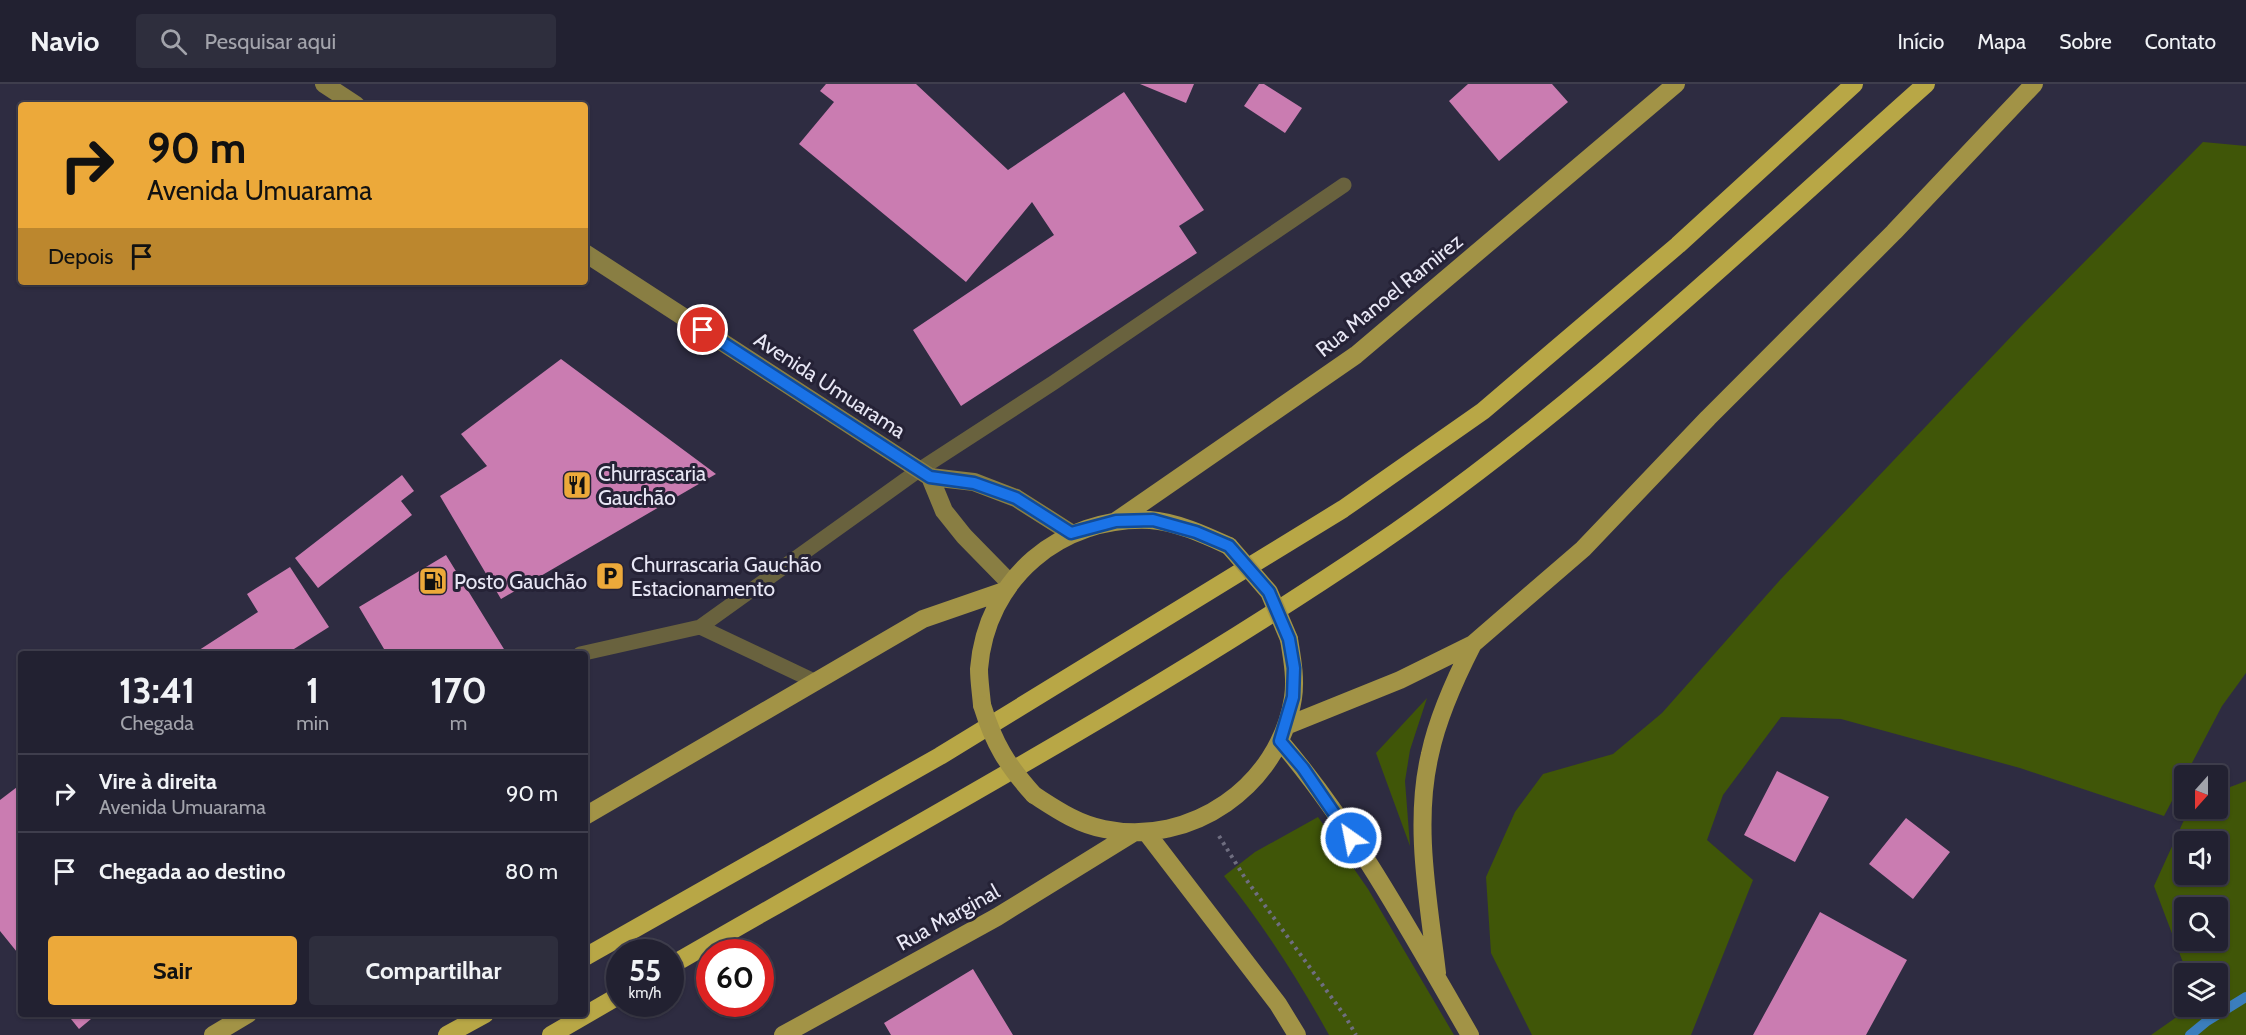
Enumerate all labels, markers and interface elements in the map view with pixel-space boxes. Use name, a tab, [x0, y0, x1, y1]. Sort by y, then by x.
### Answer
search box	[136, 14, 556, 68]
text: Navio	[30, 24, 100, 58]
icon: search	[157, 25, 190, 58]
text: Pesquisar aqui	[205, 28, 336, 55]
text: Início	[1897, 29, 1944, 54]
text: Mapa	[1977, 29, 2026, 54]
text: Sobre	[2059, 29, 2112, 54]
text: Contato	[2145, 29, 2216, 54]
text: 90 m	[147, 122, 246, 174]
icon: right	[48, 126, 126, 204]
text: Avenida Umuarama	[147, 174, 372, 207]
street label: Rua Manoel Ramirez	[1311, 228, 1467, 362]
icon: arrive	[125, 240, 158, 273]
text: Depois	[48, 243, 113, 270]
pin	[677, 304, 728, 355]
icon: arrive	[686, 313, 719, 346]
street label: Avenida Umuarama	[750, 327, 910, 443]
place label: Churrascaria Gauchão	[598, 461, 706, 510]
restaurant icon: Churrascaria Gauchão	[561, 469, 593, 501]
place label: Churrascaria Gauchão Estacionamento	[631, 552, 821, 601]
parking icon: Churrascaria Gauchão Estacionamento	[594, 560, 626, 592]
fuel station icon: Posto Gauchão	[417, 565, 449, 597]
place label: Posto Gauchão	[454, 569, 587, 594]
text: 13:41	[119, 668, 195, 712]
text: 1	[306, 668, 319, 712]
text: 170	[430, 668, 487, 712]
text: Chegada	[120, 711, 194, 735]
text: min	[296, 711, 329, 735]
text: m	[450, 711, 467, 735]
north arrow	[2174, 765, 2228, 819]
map controls	[2174, 765, 2228, 1017]
text: Vire à direita	[99, 768, 217, 795]
icon: right	[48, 777, 81, 810]
text: 90 m	[506, 780, 558, 807]
text: Avenida Umuarama	[99, 795, 266, 819]
position arrow	[1319, 806, 1383, 870]
button: sound	[2174, 831, 2228, 885]
icon: arrive	[48, 855, 81, 888]
text: Chegada ao destino	[99, 858, 285, 885]
text: 80 m	[505, 858, 558, 885]
street label: Rua Marginal	[892, 878, 1004, 956]
button: search	[2174, 897, 2228, 951]
button: Sair	[48, 936, 297, 1005]
button: Compartilhar	[309, 936, 558, 1005]
speed limit sign: 60	[696, 939, 774, 1017]
text: 55	[629, 952, 661, 989]
button: layers	[2174, 963, 2228, 1017]
text: km/h	[629, 984, 661, 1002]

